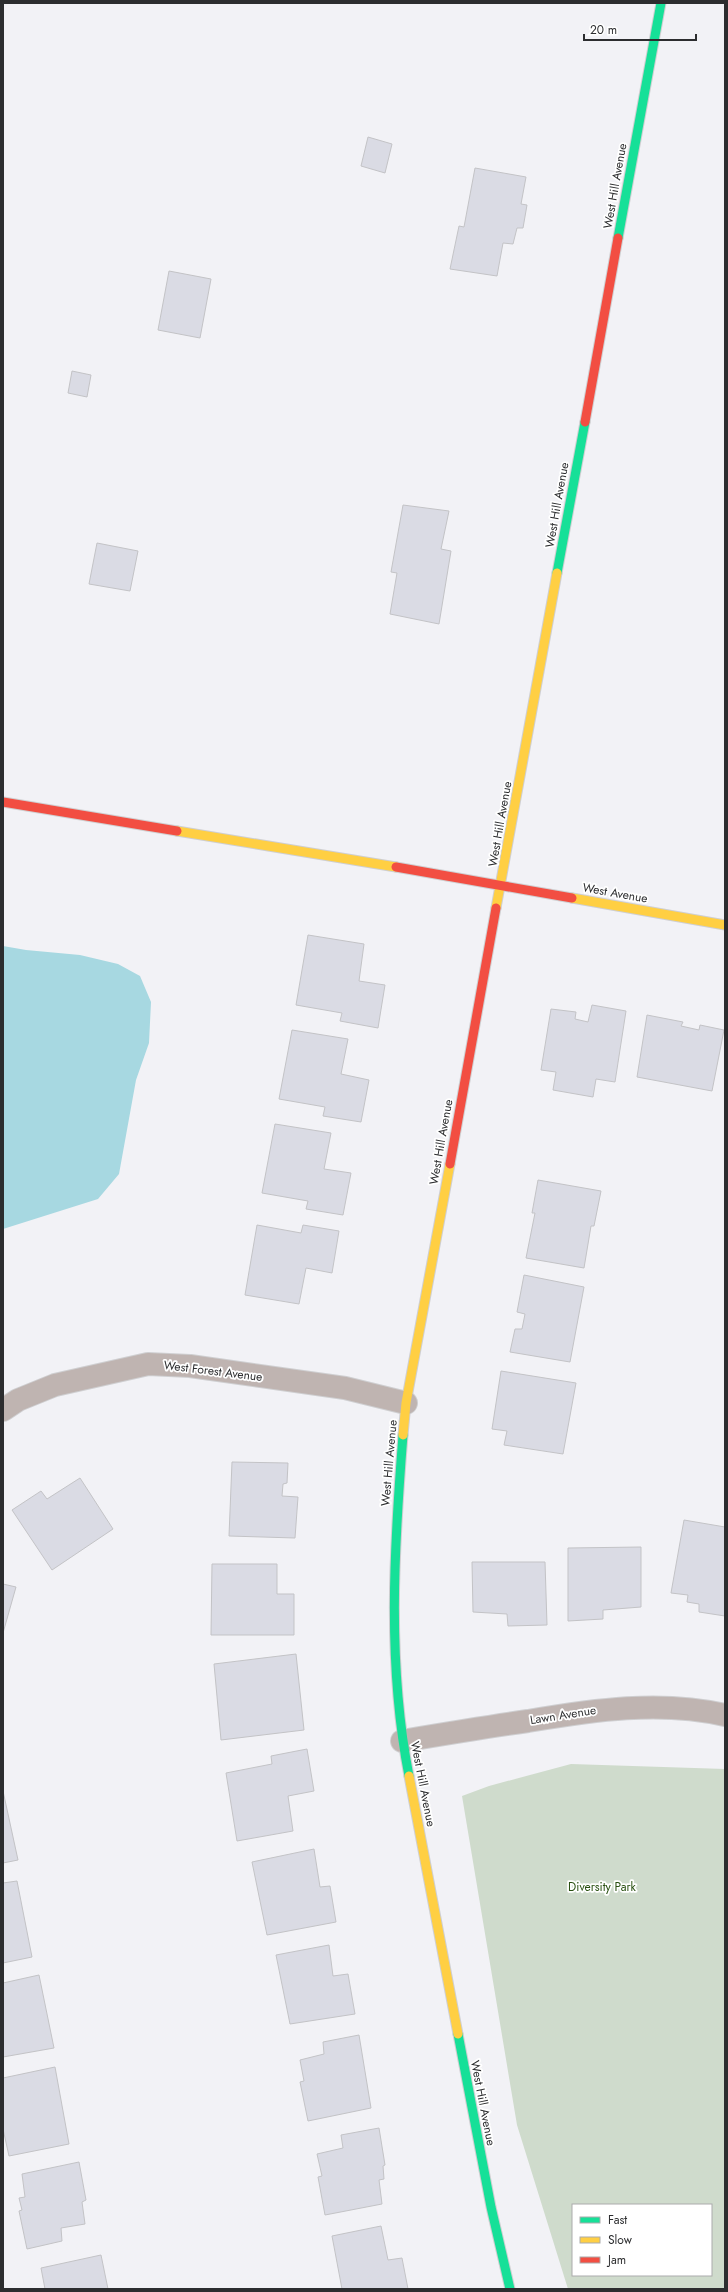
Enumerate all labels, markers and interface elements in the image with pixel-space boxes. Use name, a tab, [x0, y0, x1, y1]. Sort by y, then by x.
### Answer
scale bar	[584, 16, 696, 42]
text: 20 m	[590, 21, 617, 39]
street label: West Hill Avenue	[599, 142, 631, 230]
street label: West Hill Avenue	[541, 461, 573, 549]
street label: West Hill Avenue	[484, 780, 516, 868]
street label: West Avenue	[581, 878, 649, 908]
street label: West Hill Avenue	[425, 1098, 457, 1186]
street label: West Forest Avenue	[163, 1356, 263, 1386]
street label: West Hill Avenue	[376, 1419, 402, 1507]
street label: Lawn Avenue	[529, 1701, 597, 1729]
street label: West Hill Avenue	[406, 1740, 440, 1828]
park label: Diversity Park	[568, 1878, 637, 1896]
street label: West Hill Avenue	[466, 2059, 500, 2147]
legend	[572, 2204, 712, 2276]
text: Fast	[608, 2211, 627, 2229]
text: Slow	[608, 2231, 633, 2249]
text: Jam	[606, 2251, 626, 2269]

